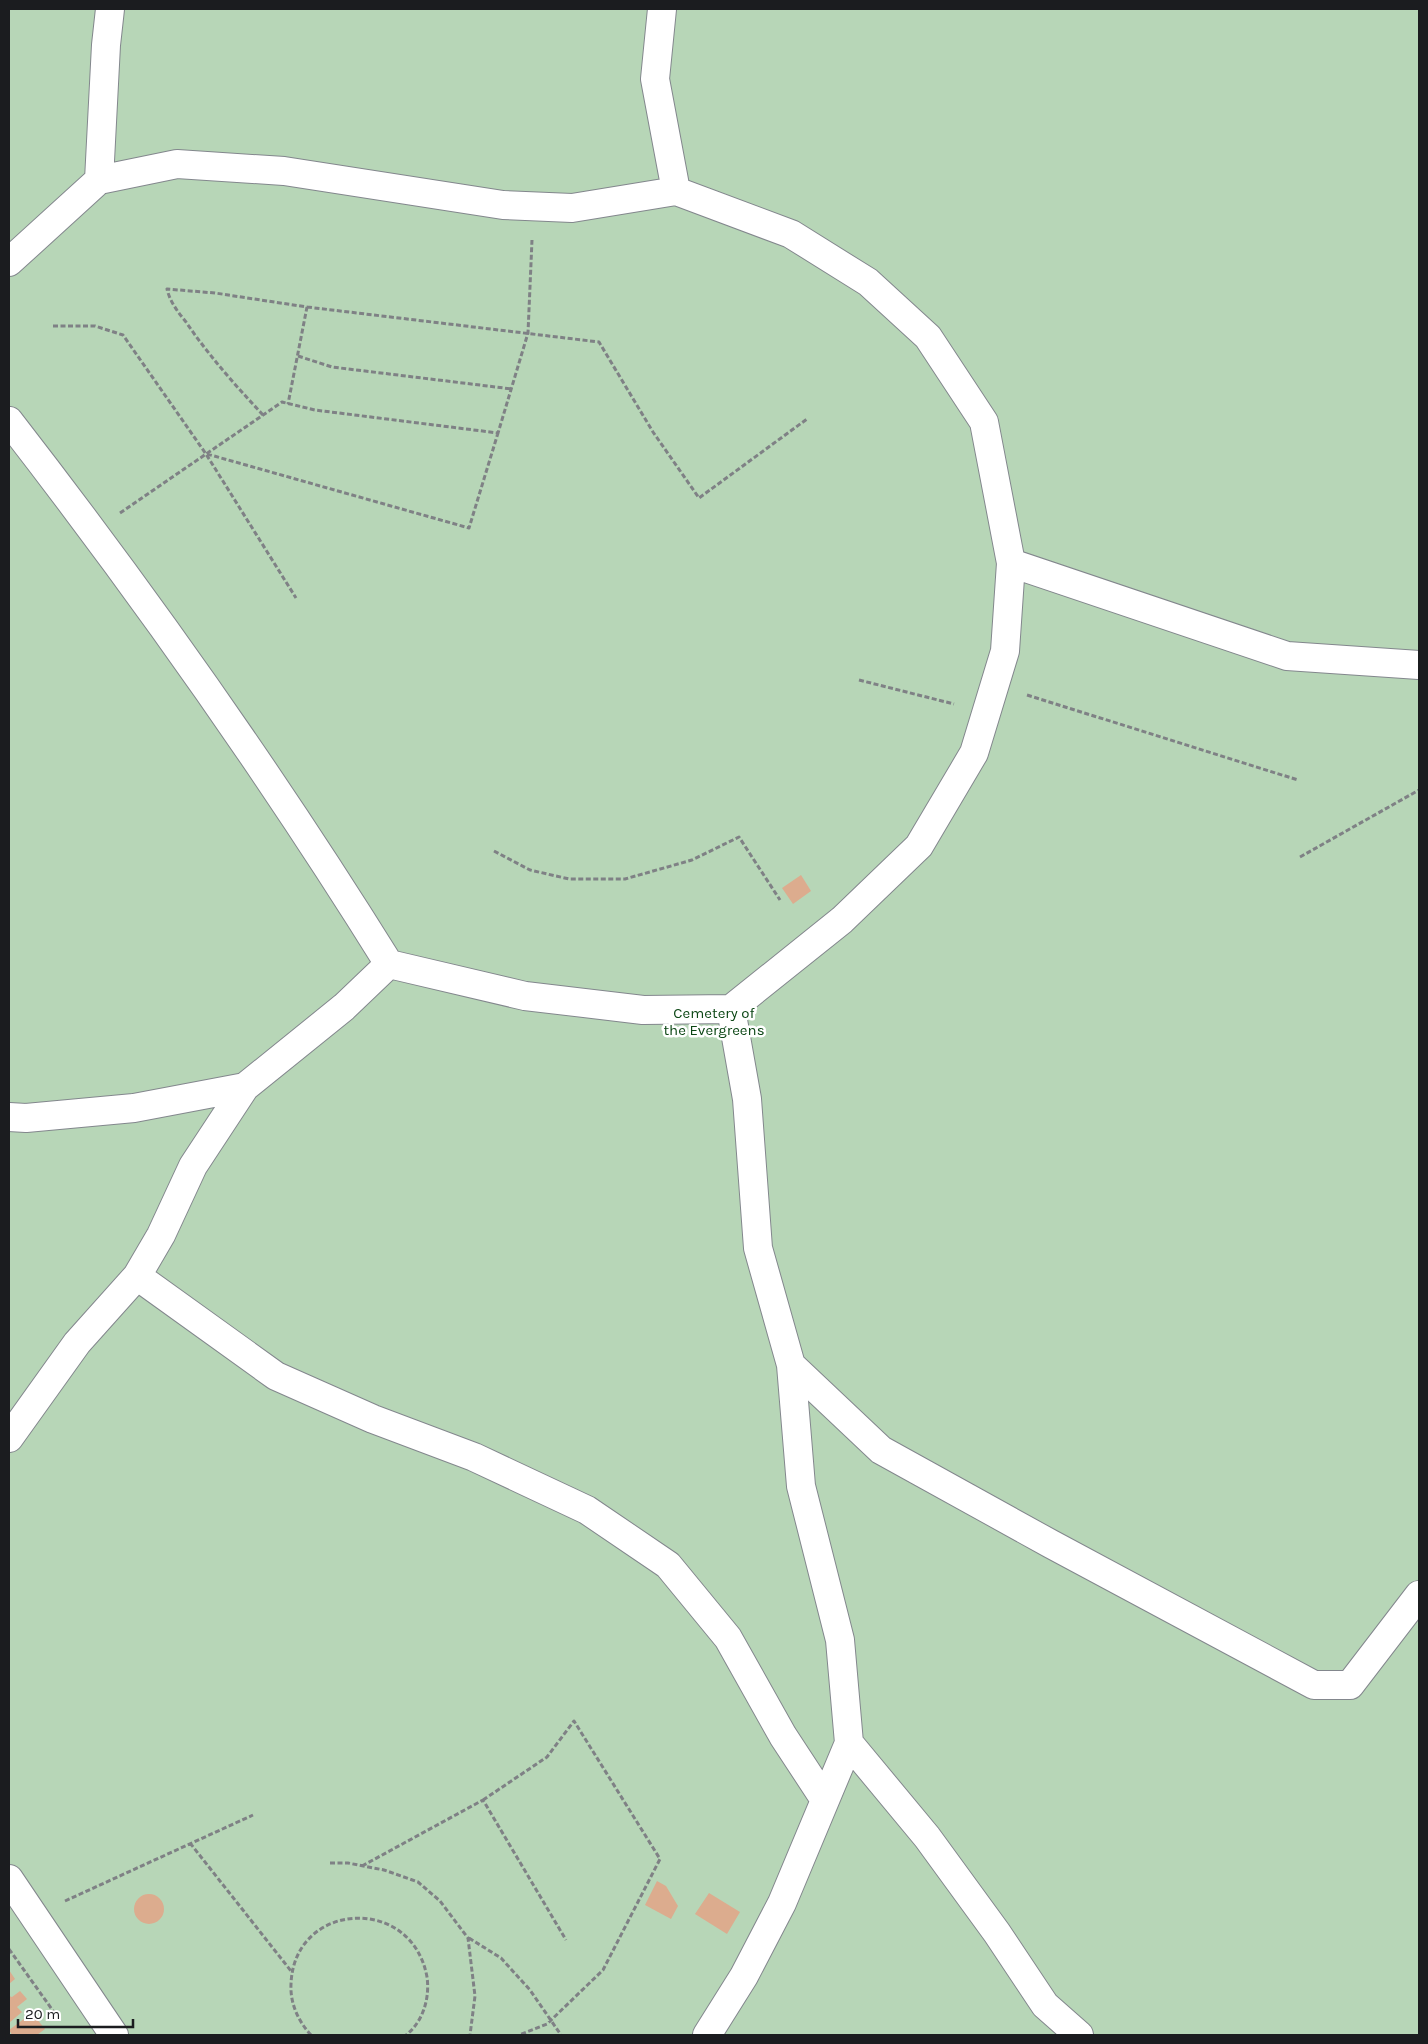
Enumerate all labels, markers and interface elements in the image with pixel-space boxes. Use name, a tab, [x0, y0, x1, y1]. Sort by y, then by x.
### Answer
park label: Cemetery of the Evergreens	[663, 1004, 765, 1039]
scale bar	[18, 1996, 132, 2028]
text: 20 m	[25, 2005, 60, 2023]

